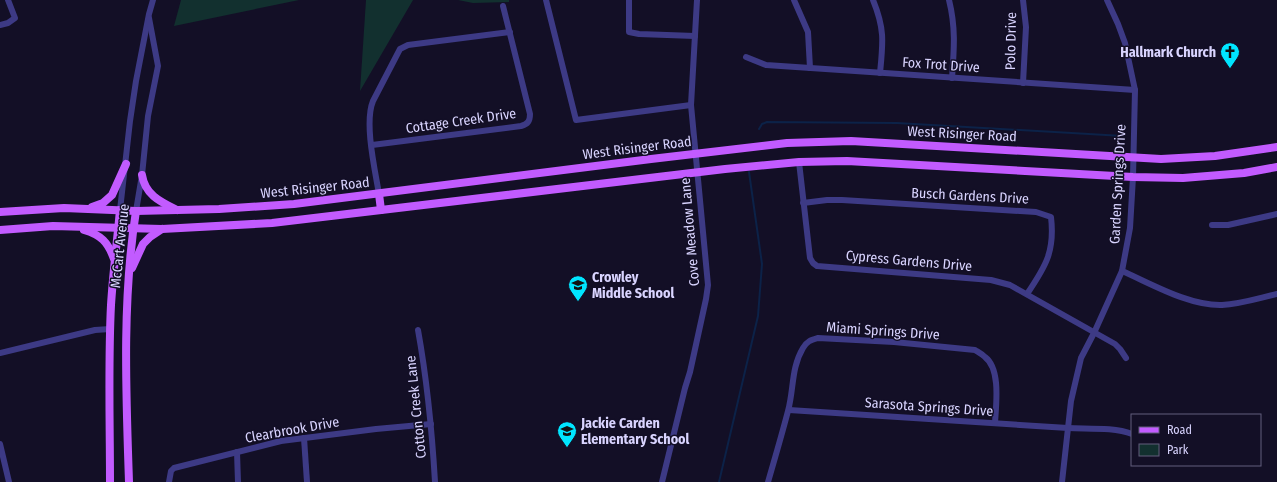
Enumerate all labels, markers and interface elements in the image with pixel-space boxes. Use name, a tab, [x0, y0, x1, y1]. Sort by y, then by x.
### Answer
street label: Polo Drive	[1002, 12, 1020, 70]
church icon: Hallmark Church	[1219, 41, 1241, 69]
place label: Hallmark Church	[1120, 44, 1216, 61]
street label: Fox Trot Drive	[902, 54, 980, 76]
street label: Cottage Creek Drive	[405, 105, 517, 137]
street label: West Risinger Road	[907, 123, 1017, 145]
street label: Garden Springs Drive	[1106, 124, 1130, 244]
street label: West Risinger Road	[582, 133, 692, 163]
street label: West Risinger Road	[260, 174, 370, 202]
street label: Cove Meadow Lane	[677, 177, 703, 287]
street label: Busch Gardens Drive	[911, 184, 1029, 208]
street label: McCart Avenue	[107, 203, 133, 289]
street label: Cypress Gardens Drive	[845, 247, 973, 275]
place label: Crowley Middle School	[592, 269, 674, 302]
school or university icon: Crowley Middle School	[567, 274, 589, 302]
street label: Miami Springs Drive	[826, 319, 940, 343]
street label: Cotton Creek Lane	[402, 355, 430, 459]
street label: Sarasota Springs Drive	[864, 394, 994, 420]
street label: Clearbrook Drive	[244, 413, 340, 447]
legend	[1131, 414, 1261, 466]
place label: Jackie Carden Elementary School	[580, 415, 690, 448]
school or university icon: Jackie Carden Elementary School	[556, 420, 578, 448]
text: Road	[1167, 423, 1192, 437]
text: Park	[1167, 443, 1189, 457]

